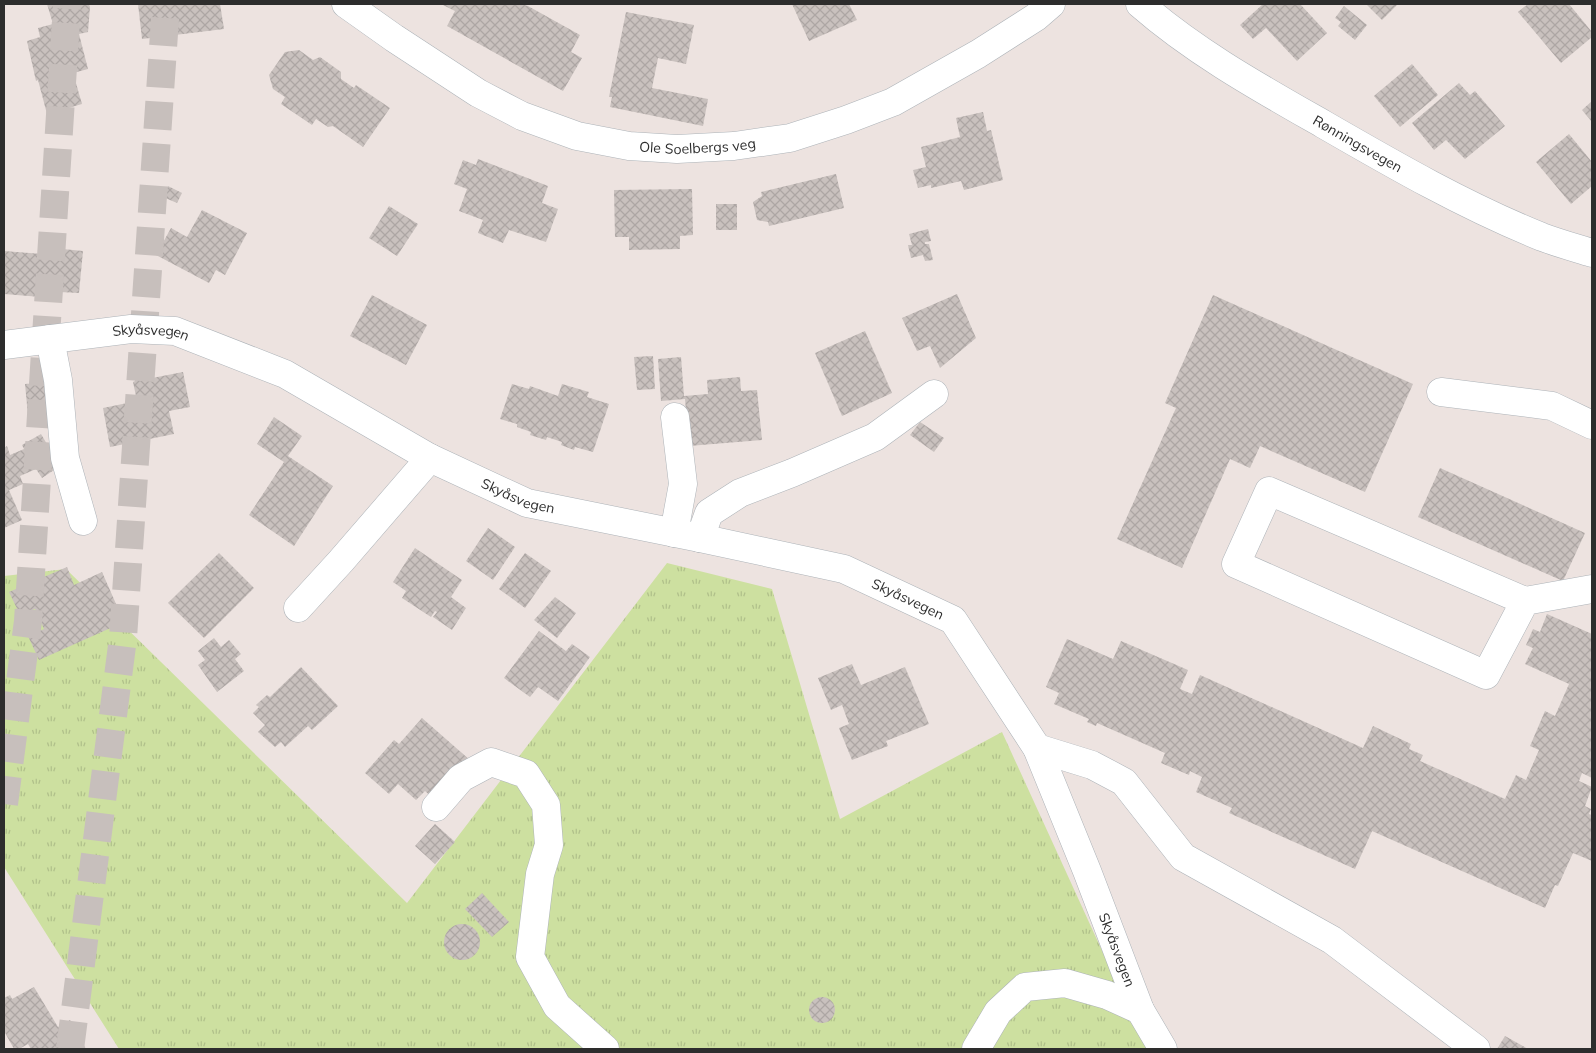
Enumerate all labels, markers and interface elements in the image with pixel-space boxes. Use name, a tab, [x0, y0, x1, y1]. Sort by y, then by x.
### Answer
street label: Rønningsvegen	[1310, 111, 1405, 176]
street label: Ole Soelbergs veg	[639, 134, 757, 158]
street label: Skyåsvegen	[111, 320, 192, 345]
street label: Skyåsvegen	[478, 474, 556, 517]
street label: Skyåsvegen	[869, 574, 947, 623]
street label: Skyåsvegen	[1095, 910, 1139, 989]

